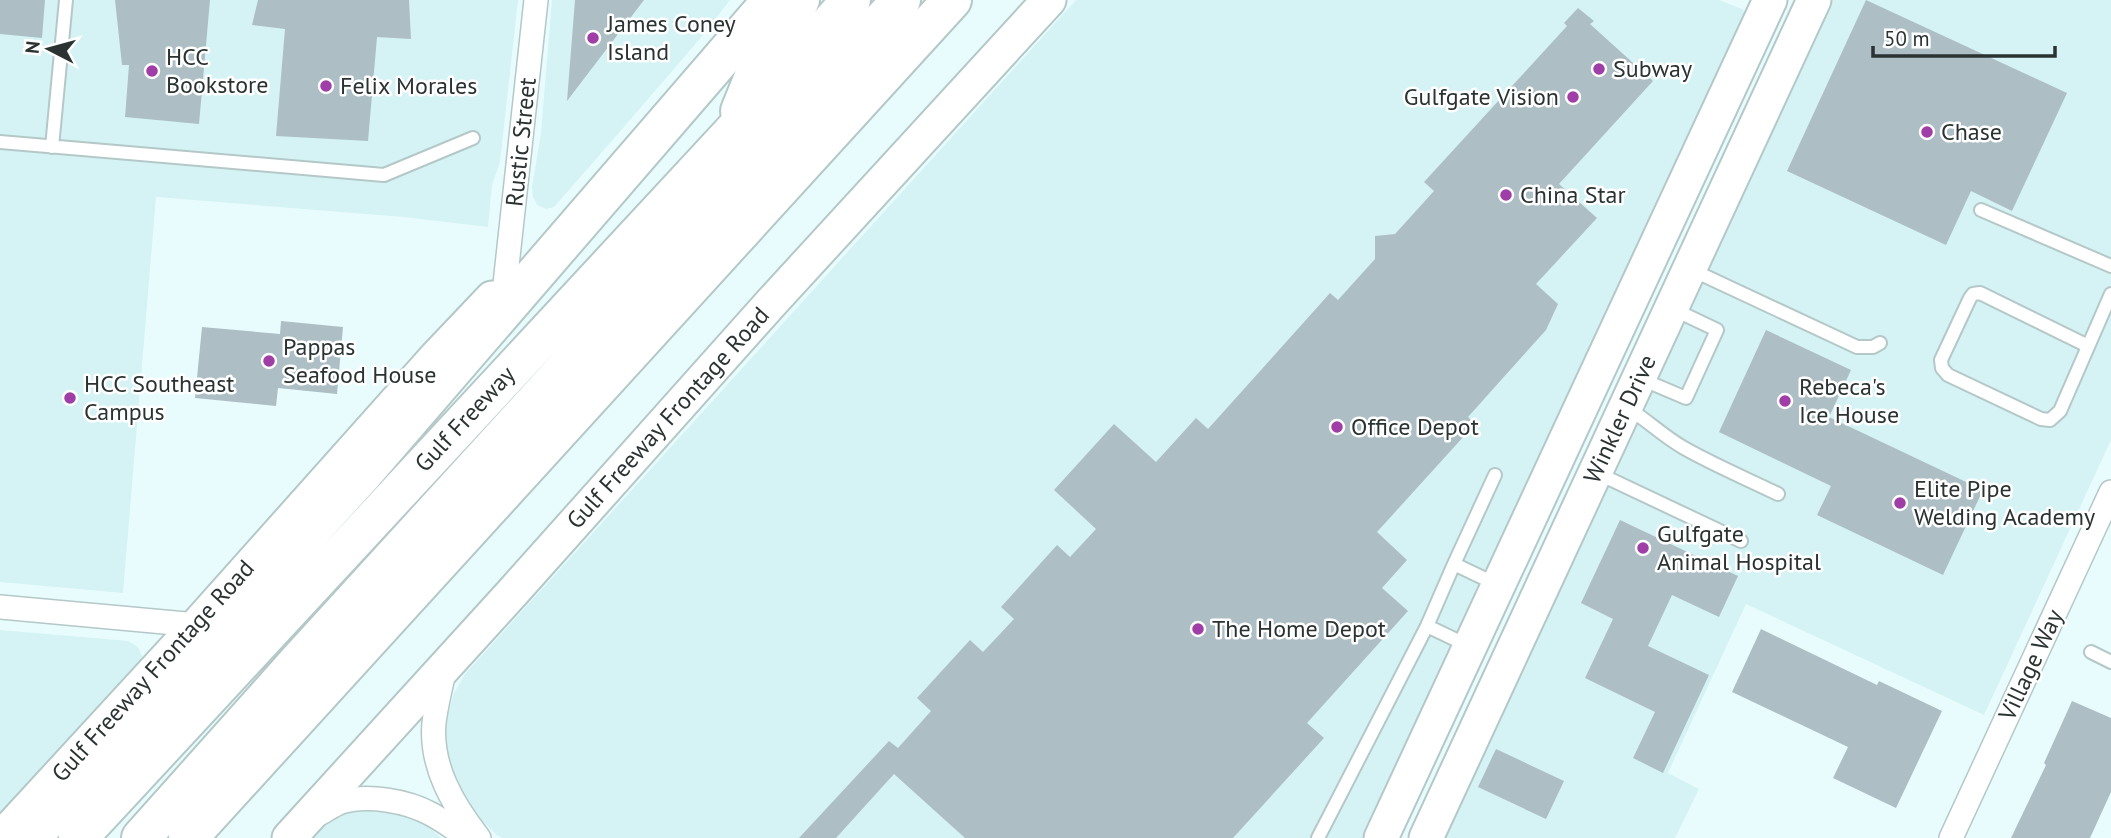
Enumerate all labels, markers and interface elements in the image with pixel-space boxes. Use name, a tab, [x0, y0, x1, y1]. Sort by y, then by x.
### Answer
place label: James Coney Island	[606, 8, 736, 67]
north arrow	[14, 14, 84, 84]
scale bar	[1873, 14, 2055, 58]
text: 50 m	[1884, 25, 1930, 52]
marker: James Coney Island	[585, 30, 601, 46]
text: N	[20, 40, 45, 55]
place label: HCC Bookstore	[166, 41, 268, 100]
place label: Subway	[1613, 53, 1692, 84]
marker: Subway	[1591, 61, 1607, 77]
marker: HCC Bookstore	[144, 63, 160, 79]
place label: Felix Morales	[340, 70, 477, 101]
street label: Rustic Street	[498, 76, 543, 208]
marker: Felix Morales	[318, 78, 334, 94]
place label: Gulfgate Vision	[1404, 81, 1559, 112]
marker: Gulfgate Vision	[1565, 89, 1581, 105]
place label: Chase	[1941, 116, 2002, 147]
marker: Chase	[1919, 124, 1935, 140]
place label: China Star	[1520, 179, 1626, 210]
marker: China Star	[1498, 187, 1514, 203]
street label: Gulf Freeway Frontage Road	[560, 300, 776, 535]
place label: Pappas Seafood House	[283, 331, 437, 390]
street label: Winkler Drive	[1576, 349, 1663, 488]
marker: Pappas Seafood House	[261, 353, 277, 369]
street label: Gulf Freeway	[408, 359, 522, 478]
place label: HCC Southeast Campus	[84, 368, 235, 427]
place label: Rebeca's Ice House	[1799, 371, 1899, 430]
marker: HCC Southeast Campus	[62, 390, 78, 406]
marker: Rebeca's Ice House	[1777, 393, 1793, 409]
place label: Office Depot	[1351, 411, 1479, 442]
marker: Office Depot	[1329, 419, 1345, 435]
place label: Elite Pipe Welding Academy	[1914, 473, 2095, 532]
marker: Elite Pipe Welding Academy	[1892, 495, 1908, 511]
place label: Gulfgate Animal Hospital	[1657, 518, 1821, 577]
marker: Gulfgate Animal Hospital	[1635, 540, 1651, 556]
street label: Gulf Freeway Frontage Road	[45, 553, 261, 788]
street label: Village Way	[1991, 604, 2070, 726]
place label: The Home Depot	[1212, 613, 1386, 644]
marker: The Home Depot	[1190, 621, 1206, 637]

